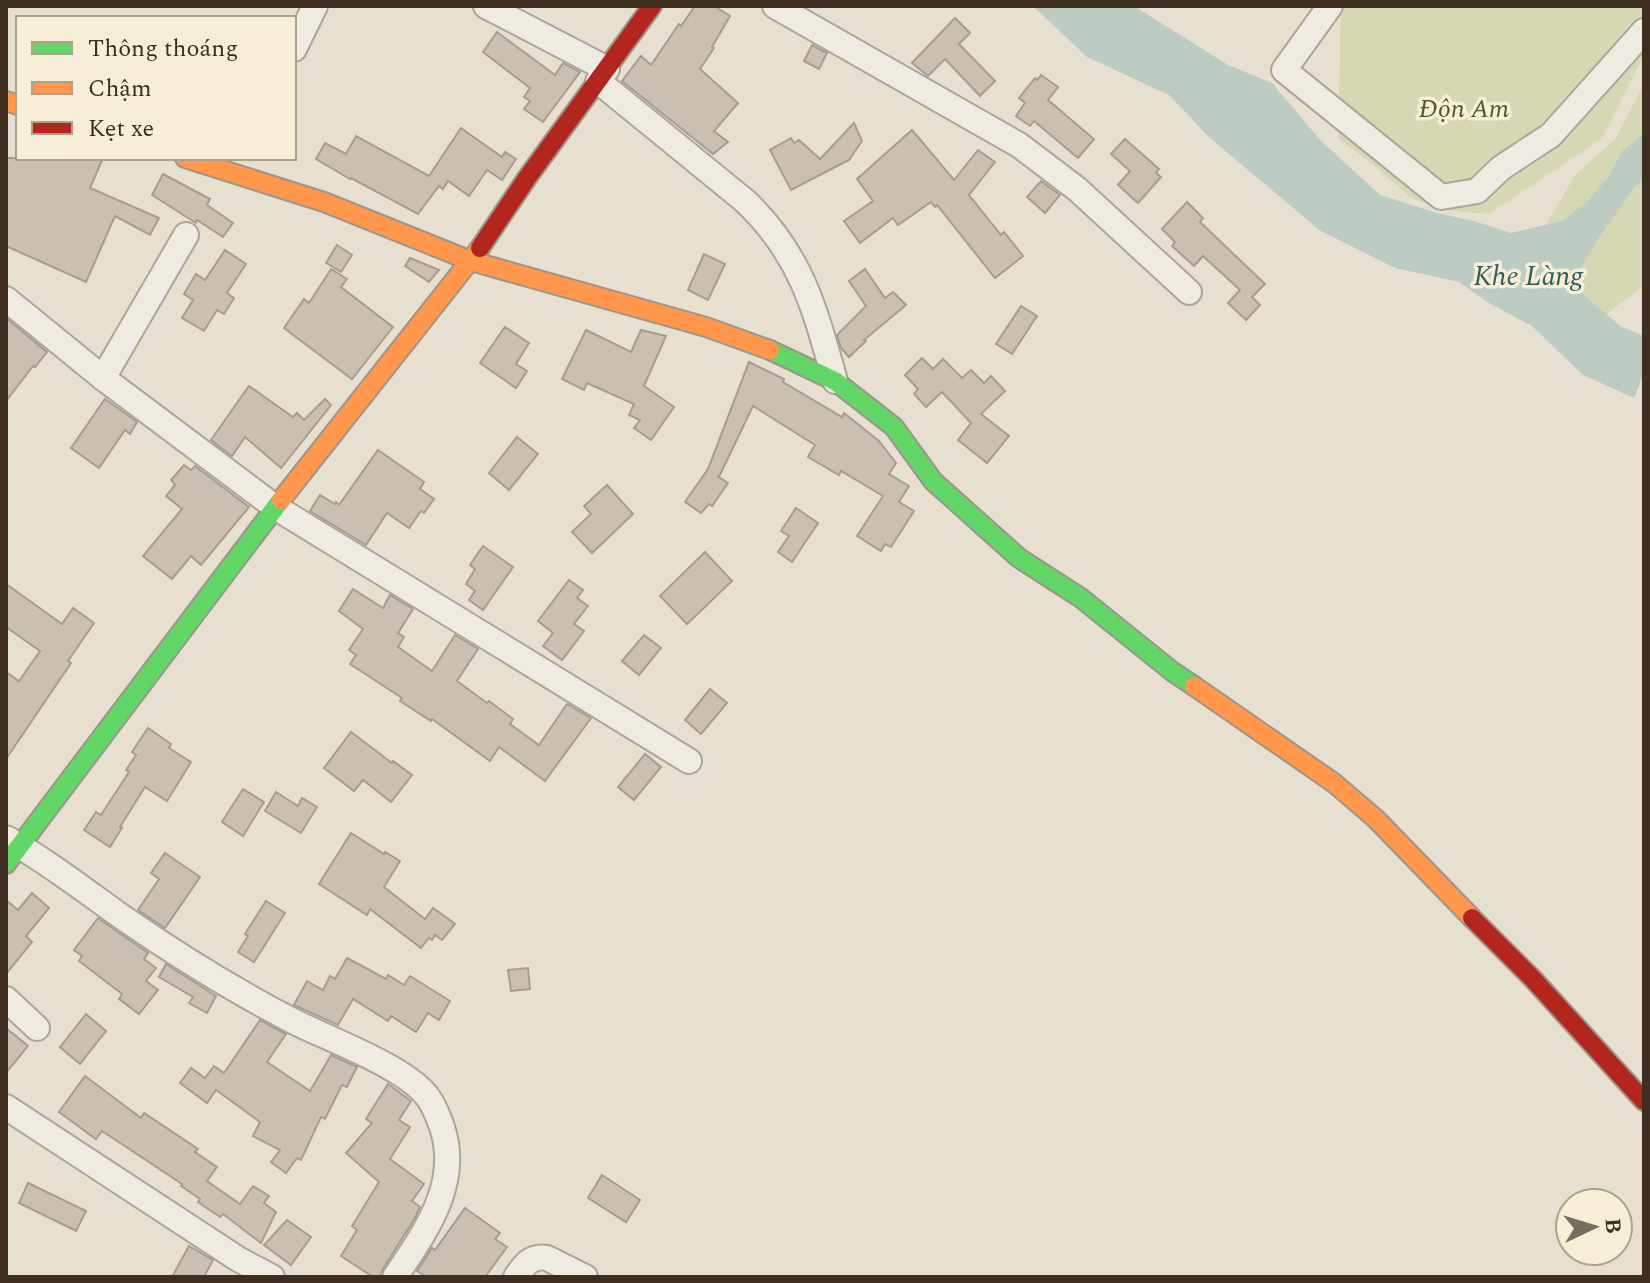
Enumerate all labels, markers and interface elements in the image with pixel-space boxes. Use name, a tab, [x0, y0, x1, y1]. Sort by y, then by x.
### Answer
legend	[16, 16, 296, 160]
text: Thông thoáng	[88, 31, 238, 67]
text: Chậm	[88, 71, 152, 107]
park label: Độn Am	[1419, 89, 1509, 129]
text: Kẹt xe	[88, 111, 154, 147]
water label: Khe Làng	[1473, 255, 1584, 298]
north arrow	[1554, 1187, 1634, 1267]
text: B	[1595, 1217, 1629, 1235]

